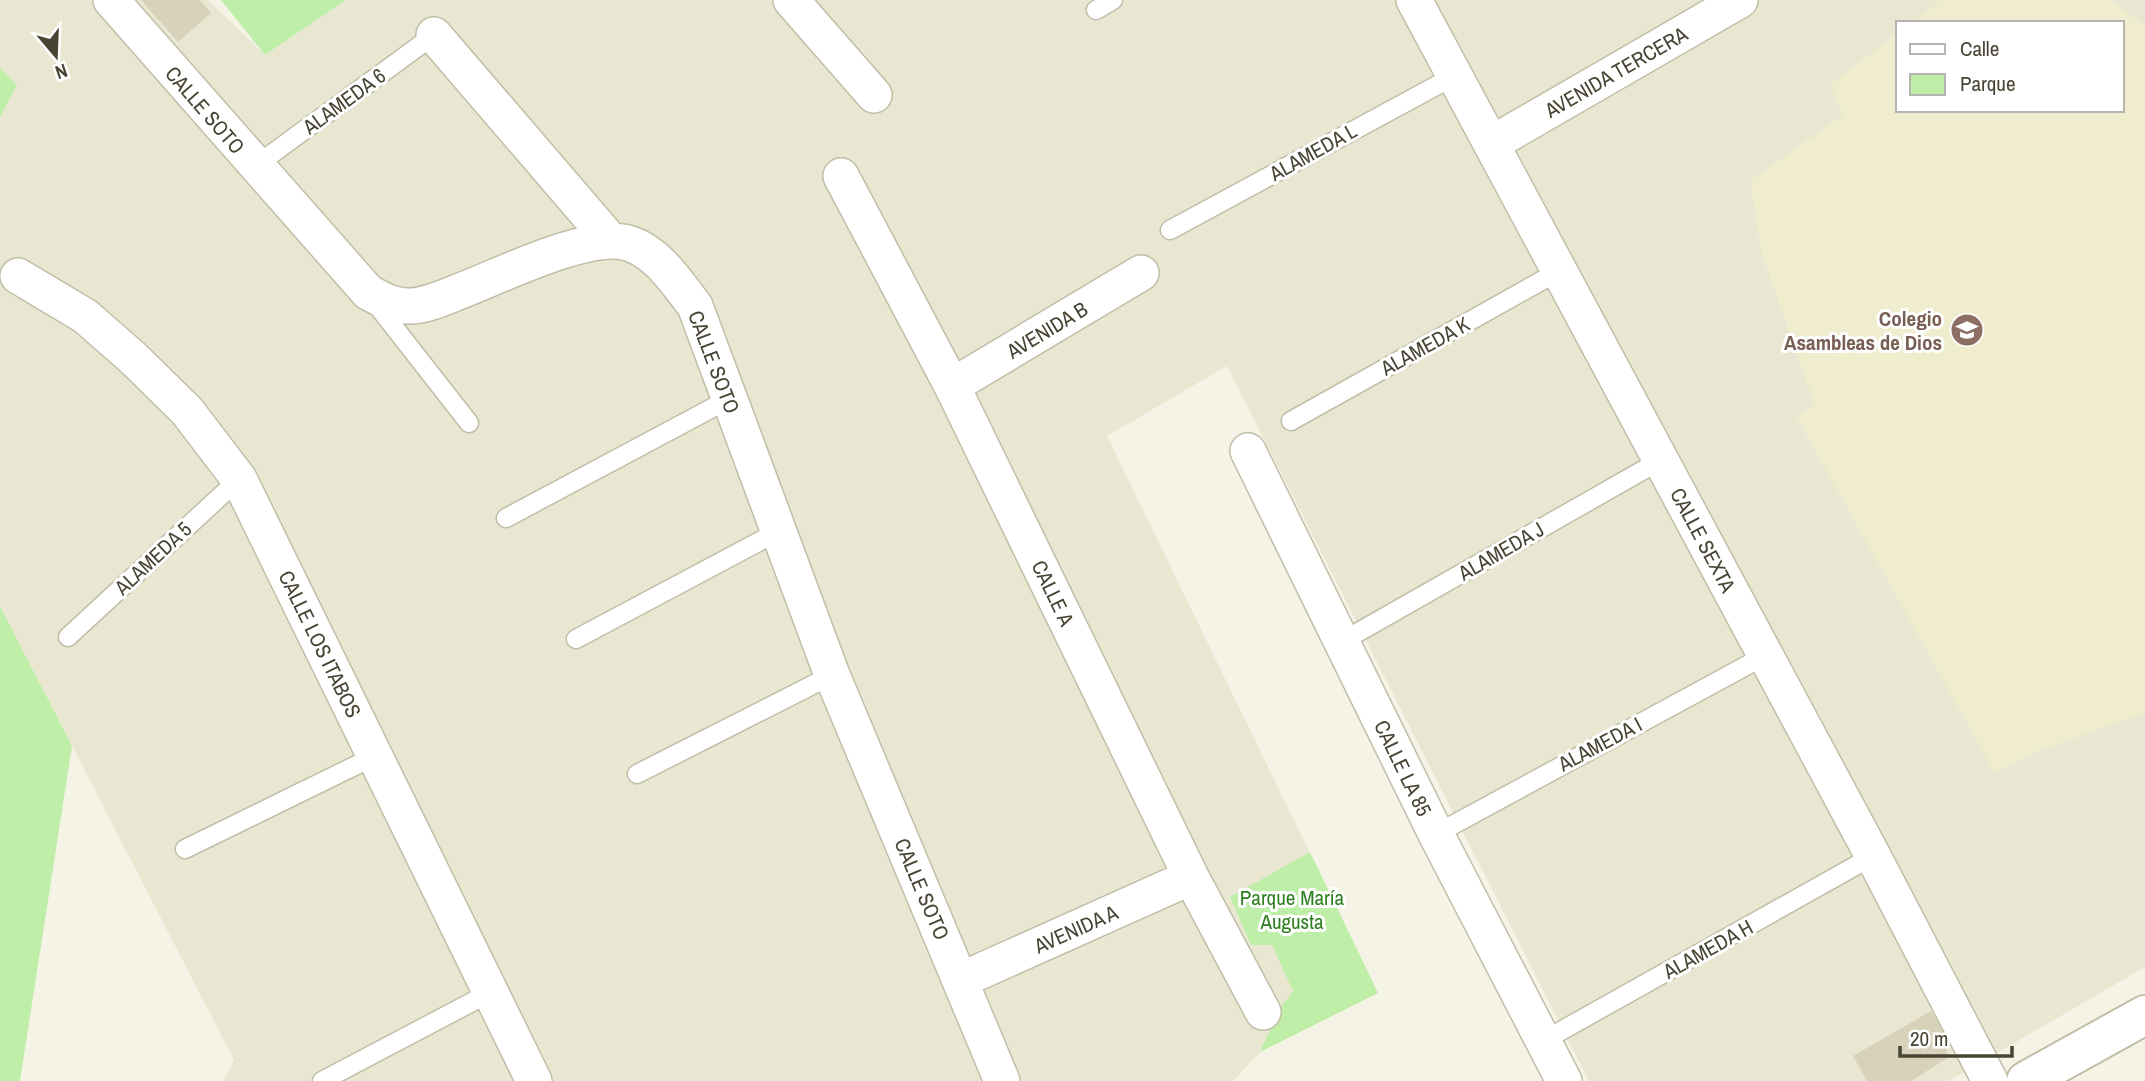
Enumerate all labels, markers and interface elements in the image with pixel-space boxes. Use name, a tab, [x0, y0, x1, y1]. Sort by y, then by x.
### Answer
street label: AVENIDA TERCERA	[1539, 19, 1693, 125]
north arrow	[21, 21, 91, 91]
legend	[1896, 21, 2124, 112]
text: Calle	[1960, 34, 1999, 63]
text: N	[52, 58, 71, 86]
street label: CALLE SOTO	[159, 60, 251, 160]
street label: ALAMEDA 6	[296, 61, 391, 141]
text: Parque	[1960, 69, 2016, 98]
street label: ALAMEDA L	[1263, 116, 1362, 188]
street label: AVENIDA B	[1000, 294, 1093, 366]
place label: Colegio Asambleas de Dios	[1784, 304, 1942, 357]
street label: CALLE SOTO	[681, 306, 747, 418]
street label: ALAMEDA K	[1374, 309, 1475, 383]
school or university icon: Colegio Asambleas de Dios	[1948, 311, 1986, 349]
street label: CALLE SEXTA	[1663, 483, 1743, 598]
street label: ALAMEDA 5	[107, 515, 198, 602]
street label: ALAMEDA J	[1452, 515, 1549, 588]
street label: CALLE A	[1025, 555, 1082, 631]
street label: CALLE LOS ITABOS	[272, 566, 368, 722]
street label: ALAMEDA I	[1552, 710, 1647, 779]
street label: CALLE LA 85	[1367, 715, 1439, 821]
street label: CALLE SOTO	[888, 834, 956, 944]
park label: Parque María Augusta	[1240, 883, 1345, 936]
street label: AVENIDA A	[1029, 898, 1123, 961]
street label: ALAMEDA H	[1657, 912, 1758, 986]
scale bar	[1900, 1014, 2012, 1058]
text: 20 m	[1910, 1024, 1948, 1053]

